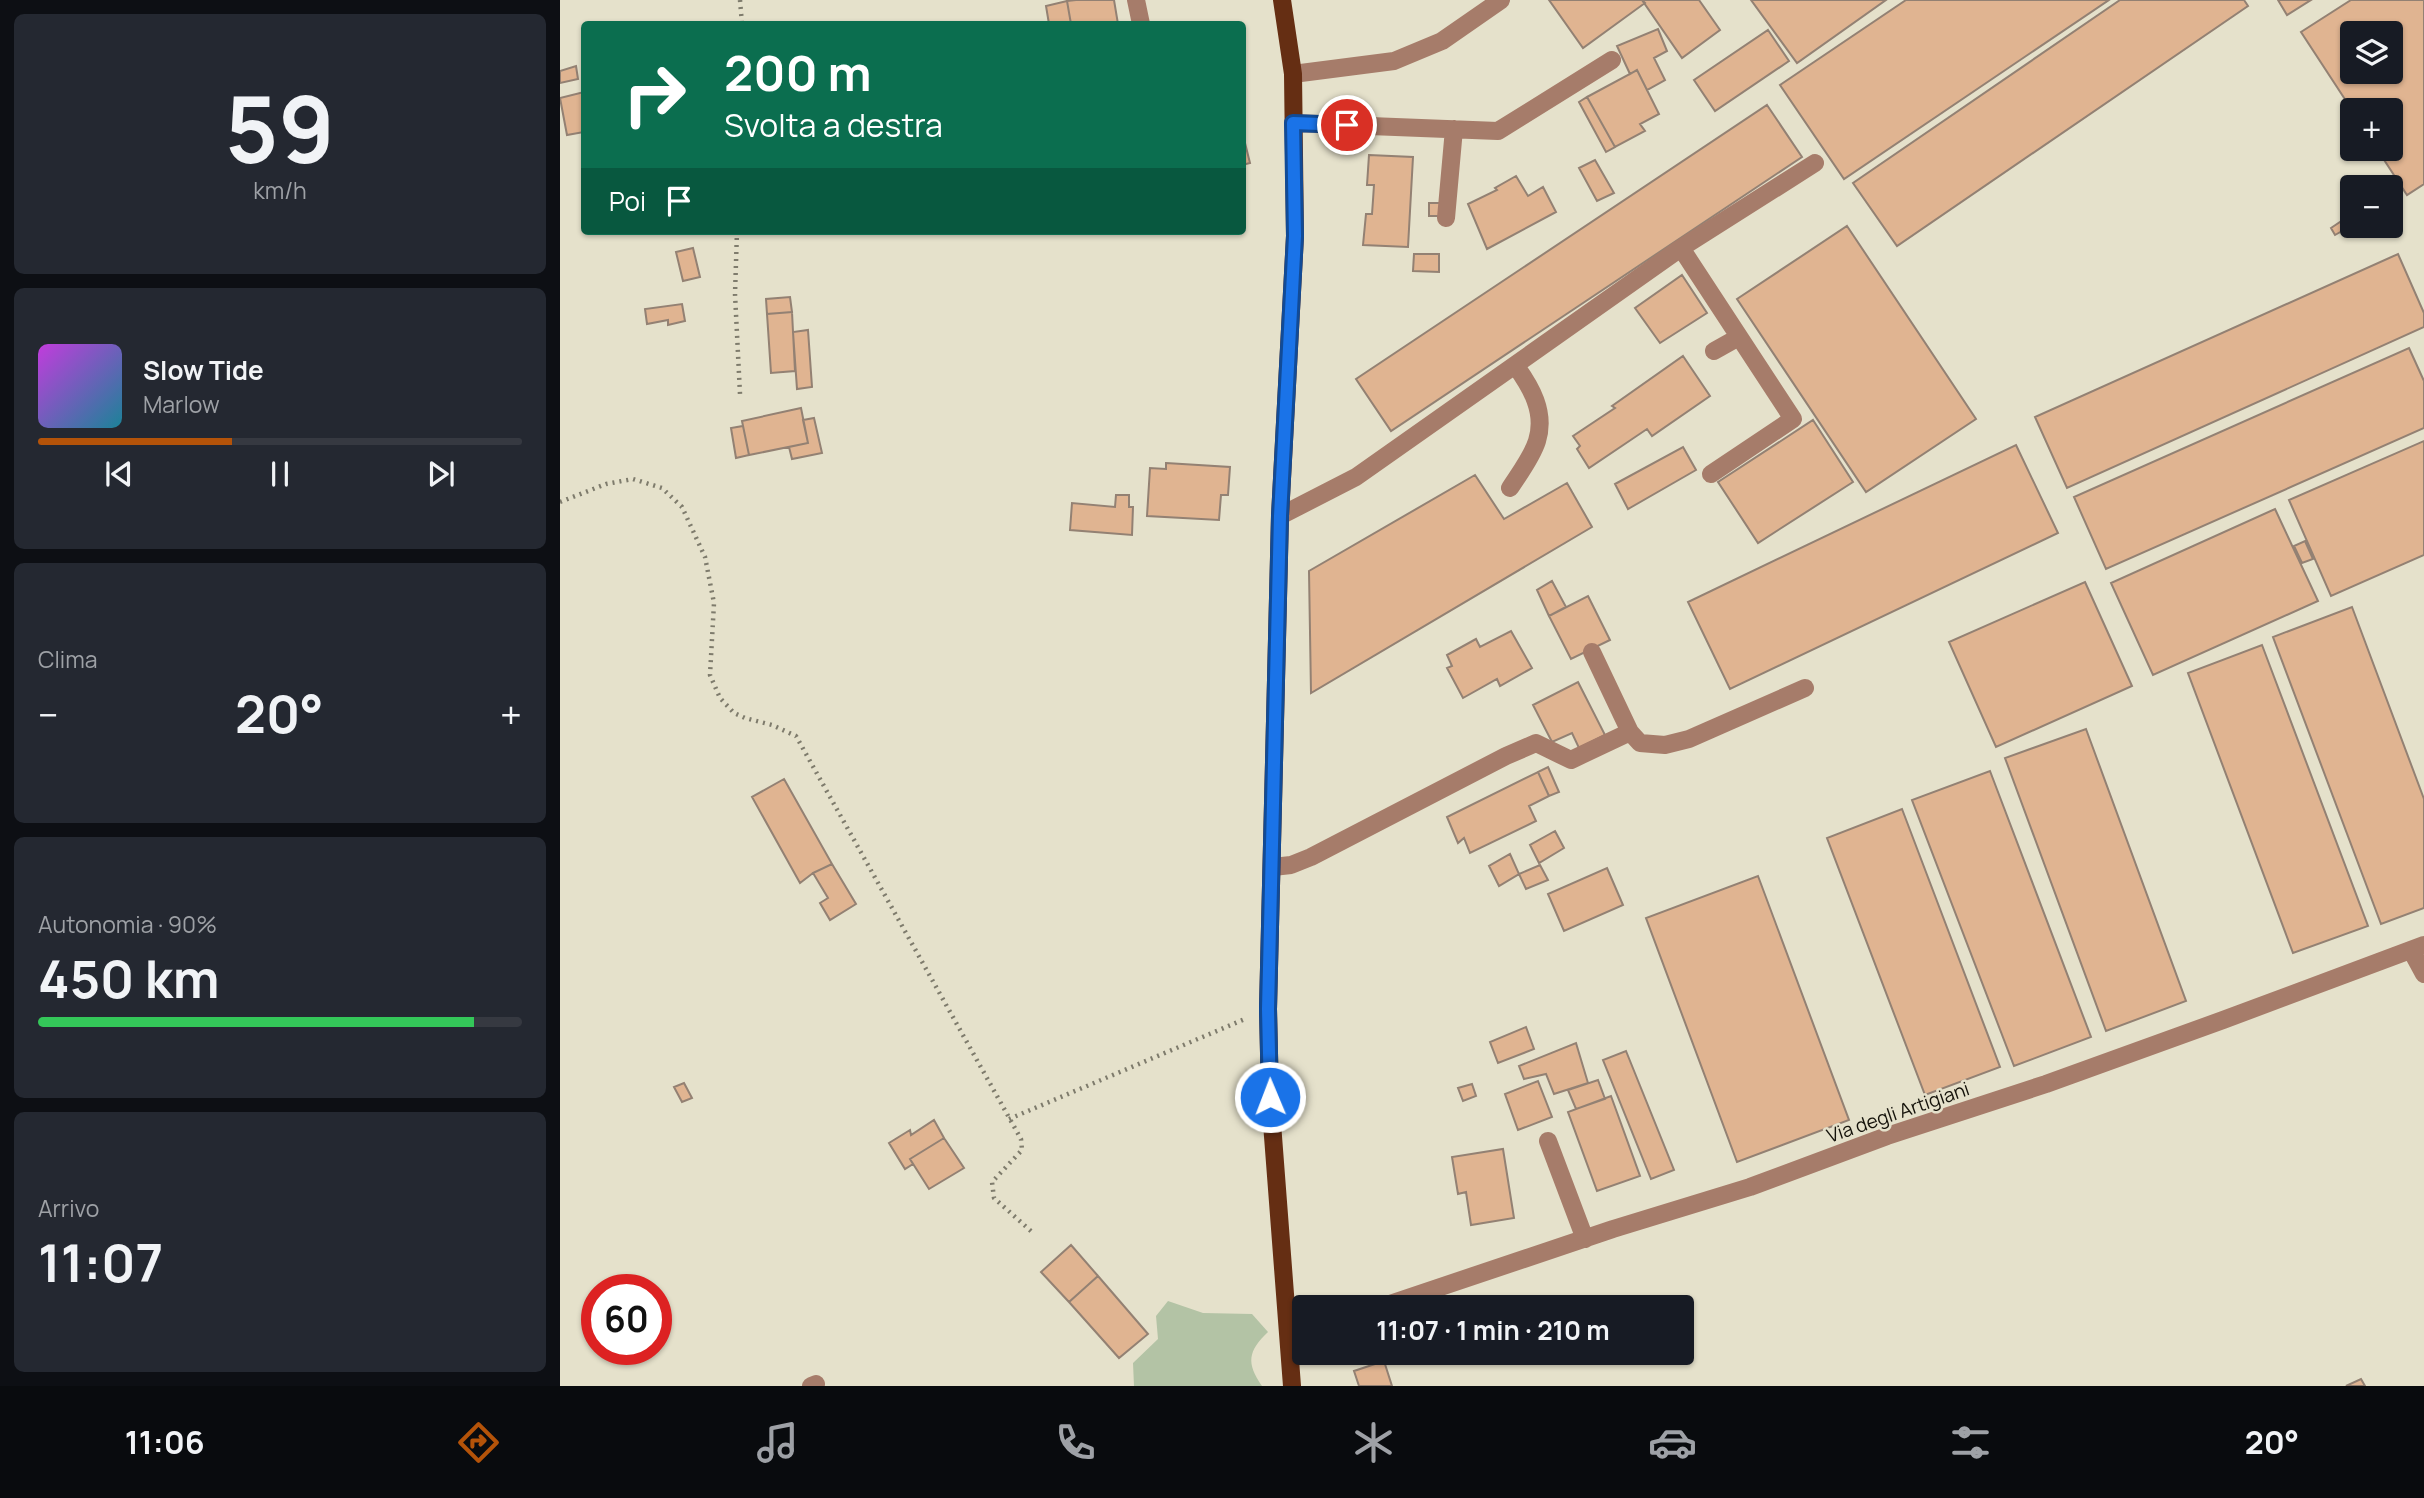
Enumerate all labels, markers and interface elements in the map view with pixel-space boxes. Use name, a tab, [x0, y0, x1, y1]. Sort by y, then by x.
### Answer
map controls	[2340, 21, 2403, 238]
button: layers	[2340, 21, 2403, 84]
text: 200 m	[724, 39, 872, 106]
icon: right	[609, 49, 700, 140]
text: 59	[225, 66, 335, 190]
pin	[1317, 95, 1377, 155]
button: +	[2340, 98, 2403, 161]
text: Svolta a destra	[724, 103, 943, 147]
icon: arrive	[1328, 106, 1366, 144]
text: km/h	[253, 174, 307, 206]
button: −	[2340, 175, 2403, 238]
icon: arrive	[660, 182, 698, 220]
text: Poi	[609, 183, 646, 219]
text: Slow Tide	[143, 352, 264, 388]
text: Marlow	[143, 388, 220, 420]
icon: previous	[100, 455, 138, 493]
icon: pause	[261, 455, 299, 493]
icon: next	[422, 455, 460, 493]
text: Clima	[38, 643, 97, 675]
text: 20°	[235, 678, 324, 749]
text: −	[38, 688, 59, 740]
text: +	[500, 688, 522, 740]
text: Autonomia · 90%	[38, 908, 217, 940]
text: 450 km	[38, 943, 219, 1014]
position arrow	[1233, 1060, 1307, 1134]
street label: Via degli Artigiani	[1823, 1075, 1973, 1149]
text: Arrivo	[38, 1192, 99, 1224]
text: 11:07	[38, 1227, 163, 1298]
speed limit sign: 60	[581, 1274, 672, 1365]
text: 11:07 · 1 min · 210 m	[1376, 1312, 1610, 1348]
icon: directions	[454, 1418, 503, 1467]
icon: music	[753, 1418, 802, 1467]
icon: phone	[1051, 1418, 1100, 1467]
icon: climate	[1349, 1418, 1398, 1467]
icon: car	[1648, 1418, 1697, 1467]
icon: filters	[1946, 1418, 1995, 1467]
text: 11:06	[125, 1420, 205, 1464]
text: 20°	[2245, 1420, 2299, 1464]

